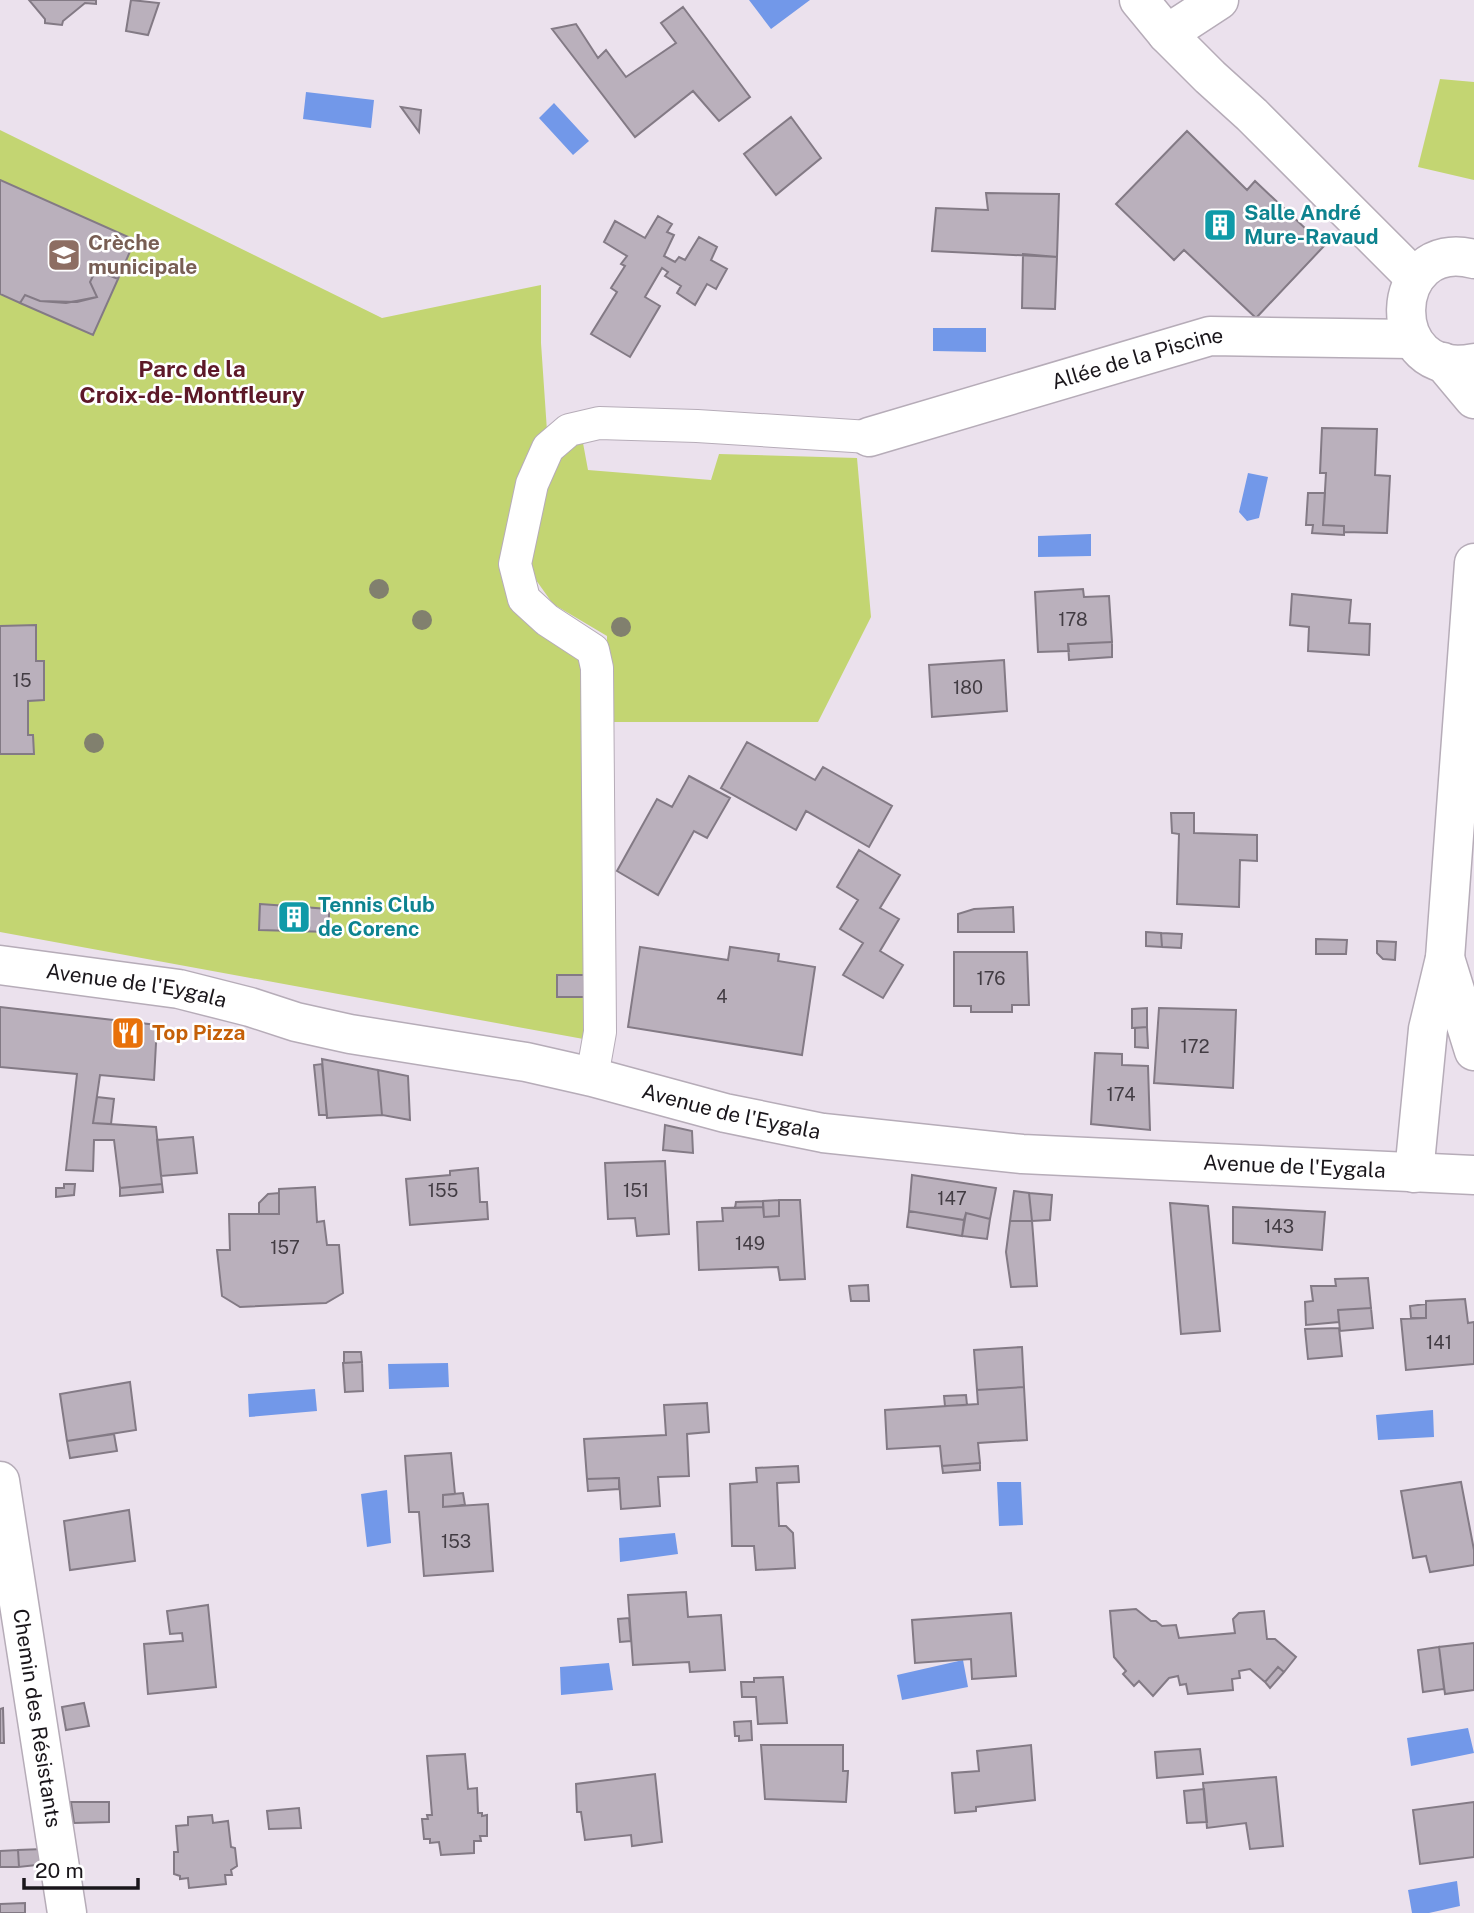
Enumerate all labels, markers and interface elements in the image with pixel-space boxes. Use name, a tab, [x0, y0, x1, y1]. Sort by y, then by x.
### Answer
place label: Salle André Mure-Ravaud	[1244, 200, 1379, 249]
building icon: Salle André Mure-Ravaud	[1201, 206, 1239, 244]
place label: Crèche municipale	[88, 230, 197, 279]
school or university icon: Crèche municipale	[45, 236, 83, 274]
street label: Allée de la Piscine	[1049, 323, 1223, 394]
district label: Parc de la Croix-de-Montfleury	[79, 355, 305, 408]
house number: 178	[1058, 609, 1088, 630]
house number: 15	[13, 670, 31, 691]
house number: 180	[953, 677, 983, 698]
place label: Tennis Club de Corenc	[318, 892, 435, 941]
building icon: Tennis Club de Corenc	[275, 898, 313, 936]
street label: Avenue de l'Eygala	[45, 958, 230, 1013]
house number: 176	[977, 968, 1006, 989]
house number: 4	[716, 986, 728, 1007]
restaurant icon: Top Pizza	[109, 1014, 147, 1052]
place label: Top Pizza	[152, 1020, 245, 1045]
house number: 172	[1181, 1036, 1209, 1057]
street label: Avenue de l'Eygala	[639, 1078, 823, 1144]
house number: 174	[1107, 1084, 1135, 1105]
street label: Avenue de l'Eygala	[1202, 1149, 1386, 1183]
house number: 155	[428, 1180, 458, 1201]
house number: 151	[623, 1180, 649, 1201]
house number: 147	[937, 1188, 967, 1209]
house number: 143	[1264, 1216, 1294, 1237]
house number: 149	[735, 1233, 765, 1254]
house number: 157	[270, 1237, 300, 1258]
house number: 141	[1426, 1332, 1452, 1353]
house number: 153	[441, 1531, 471, 1552]
street label: Chemin des Résistants	[8, 1607, 67, 1829]
scale bar	[24, 1846, 138, 1890]
text: 20 m	[35, 1858, 84, 1883]

